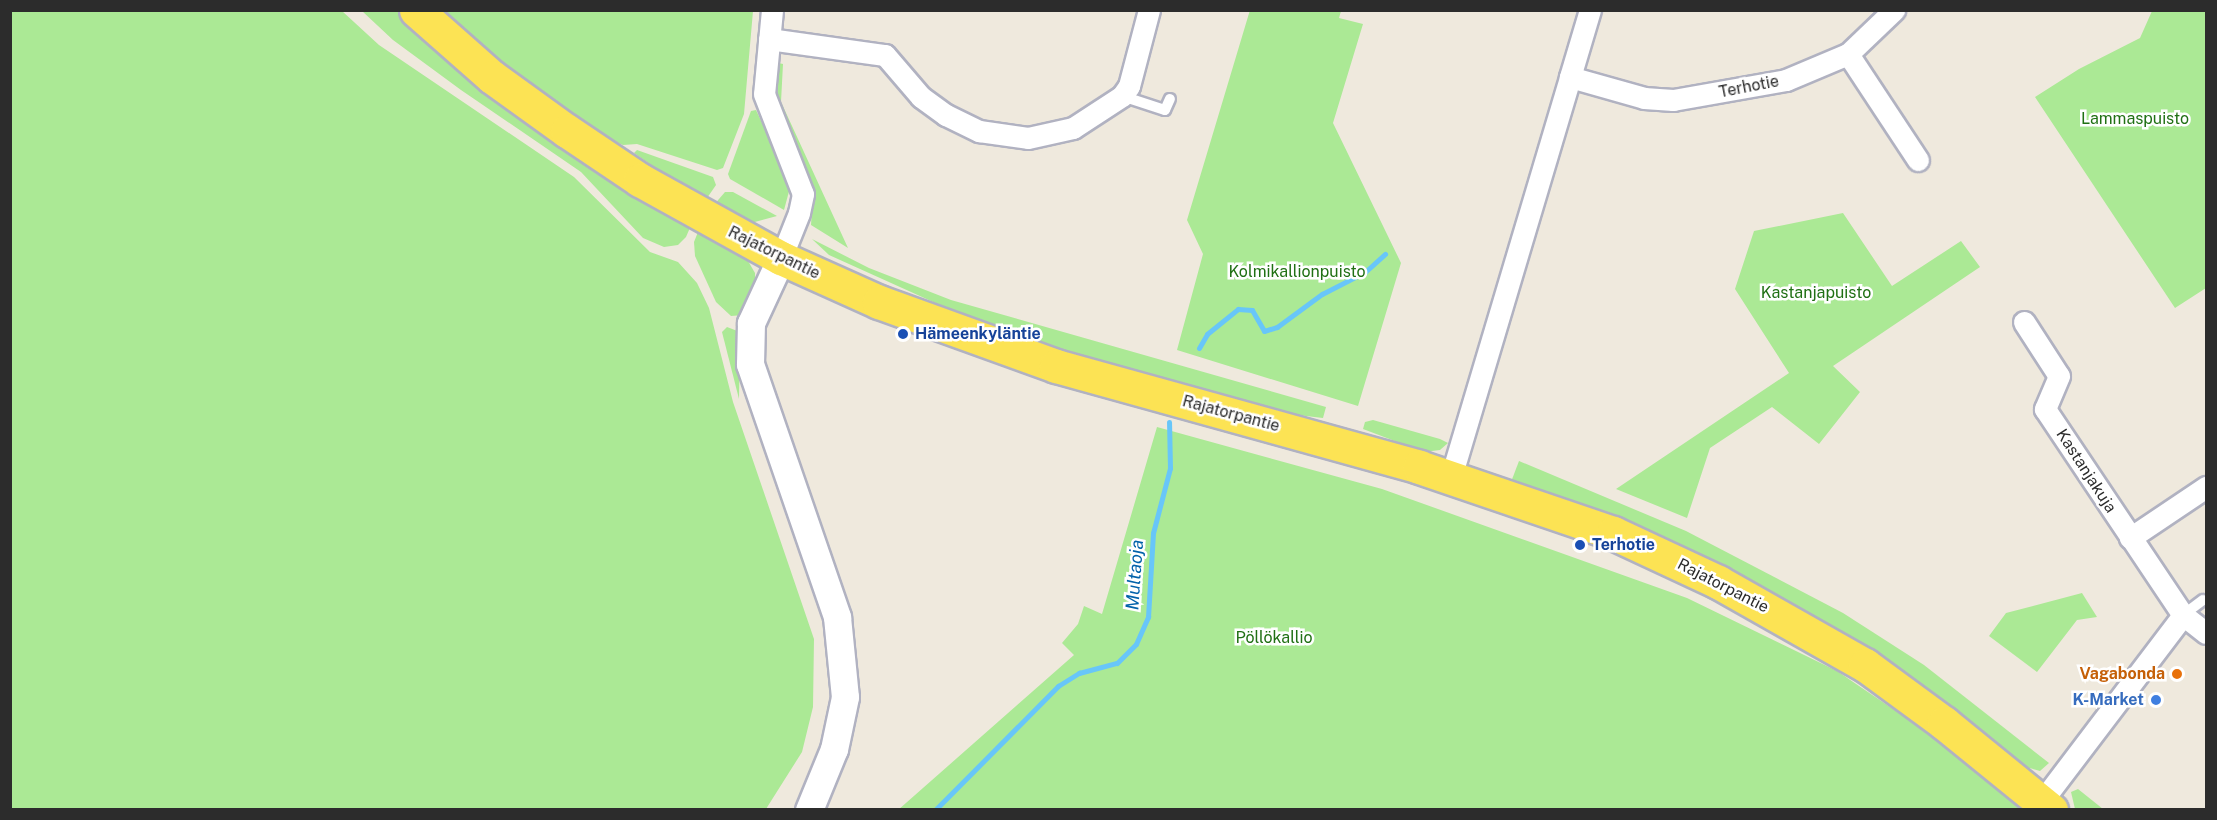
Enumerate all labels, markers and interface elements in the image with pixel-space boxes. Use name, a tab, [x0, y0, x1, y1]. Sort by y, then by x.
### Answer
street label: Terhotie	[1717, 72, 1781, 102]
park label: Lammaspuisto	[2081, 109, 2189, 129]
street label: Rajatorpantie	[725, 222, 823, 284]
park label: Kolmikallionpuisto	[1228, 262, 1366, 282]
park label: Kastanjapuisto	[1761, 283, 1871, 303]
place label: Hämeenkyläntie	[915, 324, 1041, 344]
marker: Hämeenkyläntie	[896, 327, 910, 341]
street label: Rajatorpantie	[1180, 392, 1282, 436]
street label: Kastanjakuja	[2052, 426, 2120, 516]
place label: Terhotie	[1592, 535, 1655, 555]
marker: Terhotie	[1573, 538, 1587, 552]
water label: Multaoja	[1122, 539, 1148, 611]
street label: Rajatorpantie	[1674, 555, 1772, 617]
park label: Pöllökallio	[1235, 628, 1313, 648]
place label: Vagabonda	[2079, 664, 2165, 684]
marker: Vagabonda	[2170, 667, 2184, 681]
place label: K-Market	[2072, 690, 2144, 710]
marker: K-Market	[2149, 693, 2163, 707]

